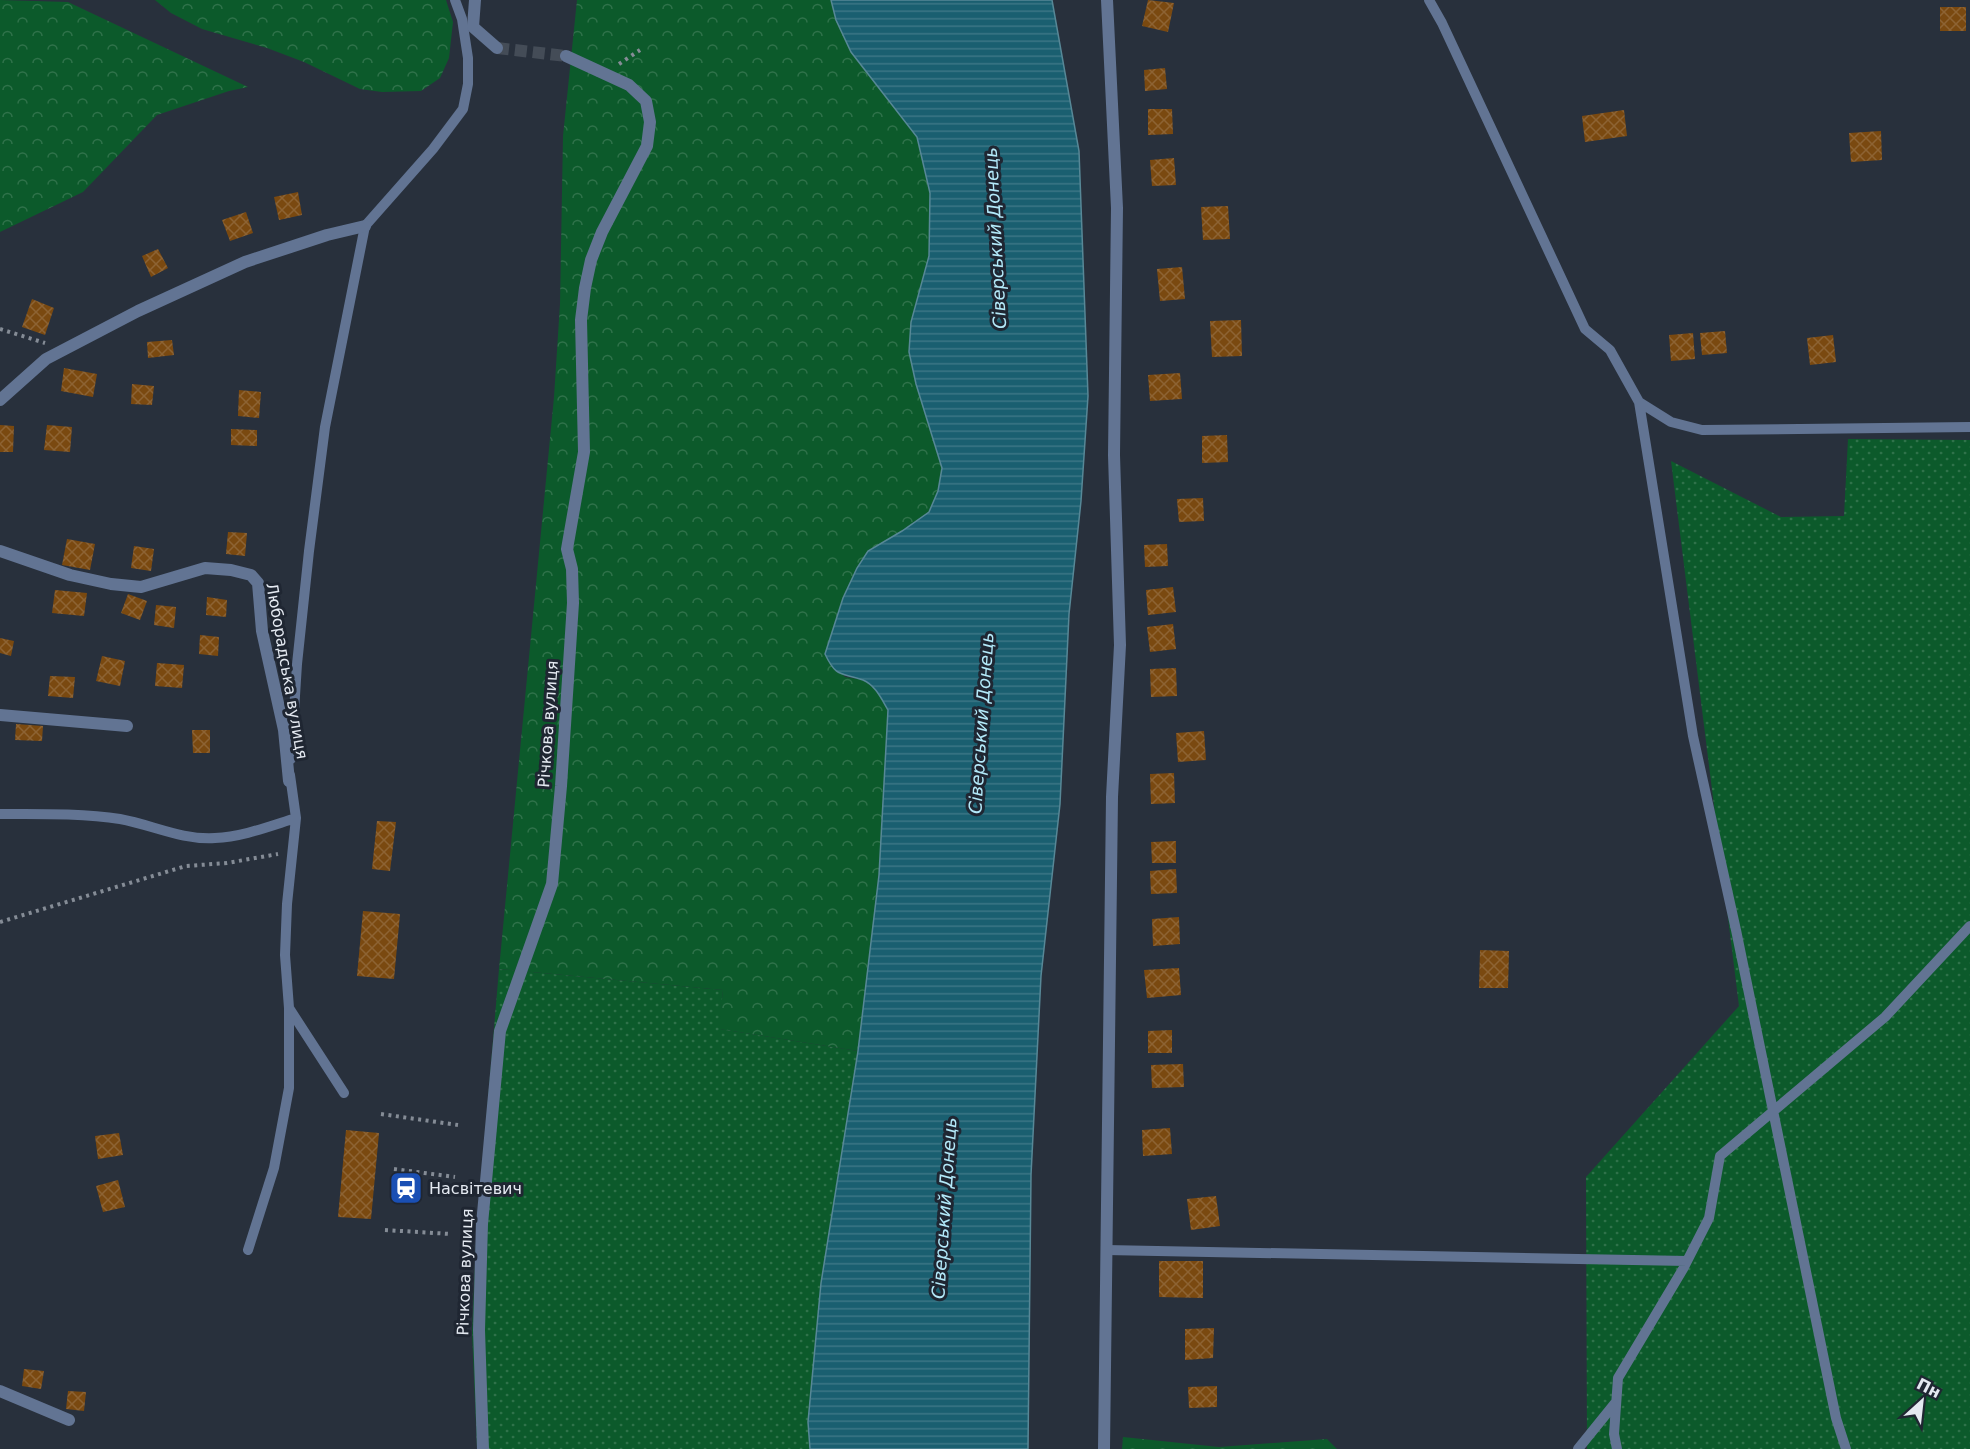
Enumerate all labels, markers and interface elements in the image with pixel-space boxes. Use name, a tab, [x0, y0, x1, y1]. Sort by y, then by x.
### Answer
water label: Сіверський Донець	[980, 147, 1010, 329]
street label: Люборадська вулиця	[262, 581, 312, 761]
water label: Сіверський Донець	[964, 632, 998, 814]
street label: Річкова вулиця	[534, 660, 562, 788]
water label: Сіверський Донець	[927, 1117, 961, 1299]
station icon: Насвітевич	[388, 1170, 424, 1206]
place label: Насвітевич	[429, 1179, 522, 1198]
street label: Річкова вулиця	[453, 1208, 477, 1336]
north arrow	[1892, 1371, 1952, 1431]
text: Пн	[1913, 1374, 1944, 1402]

